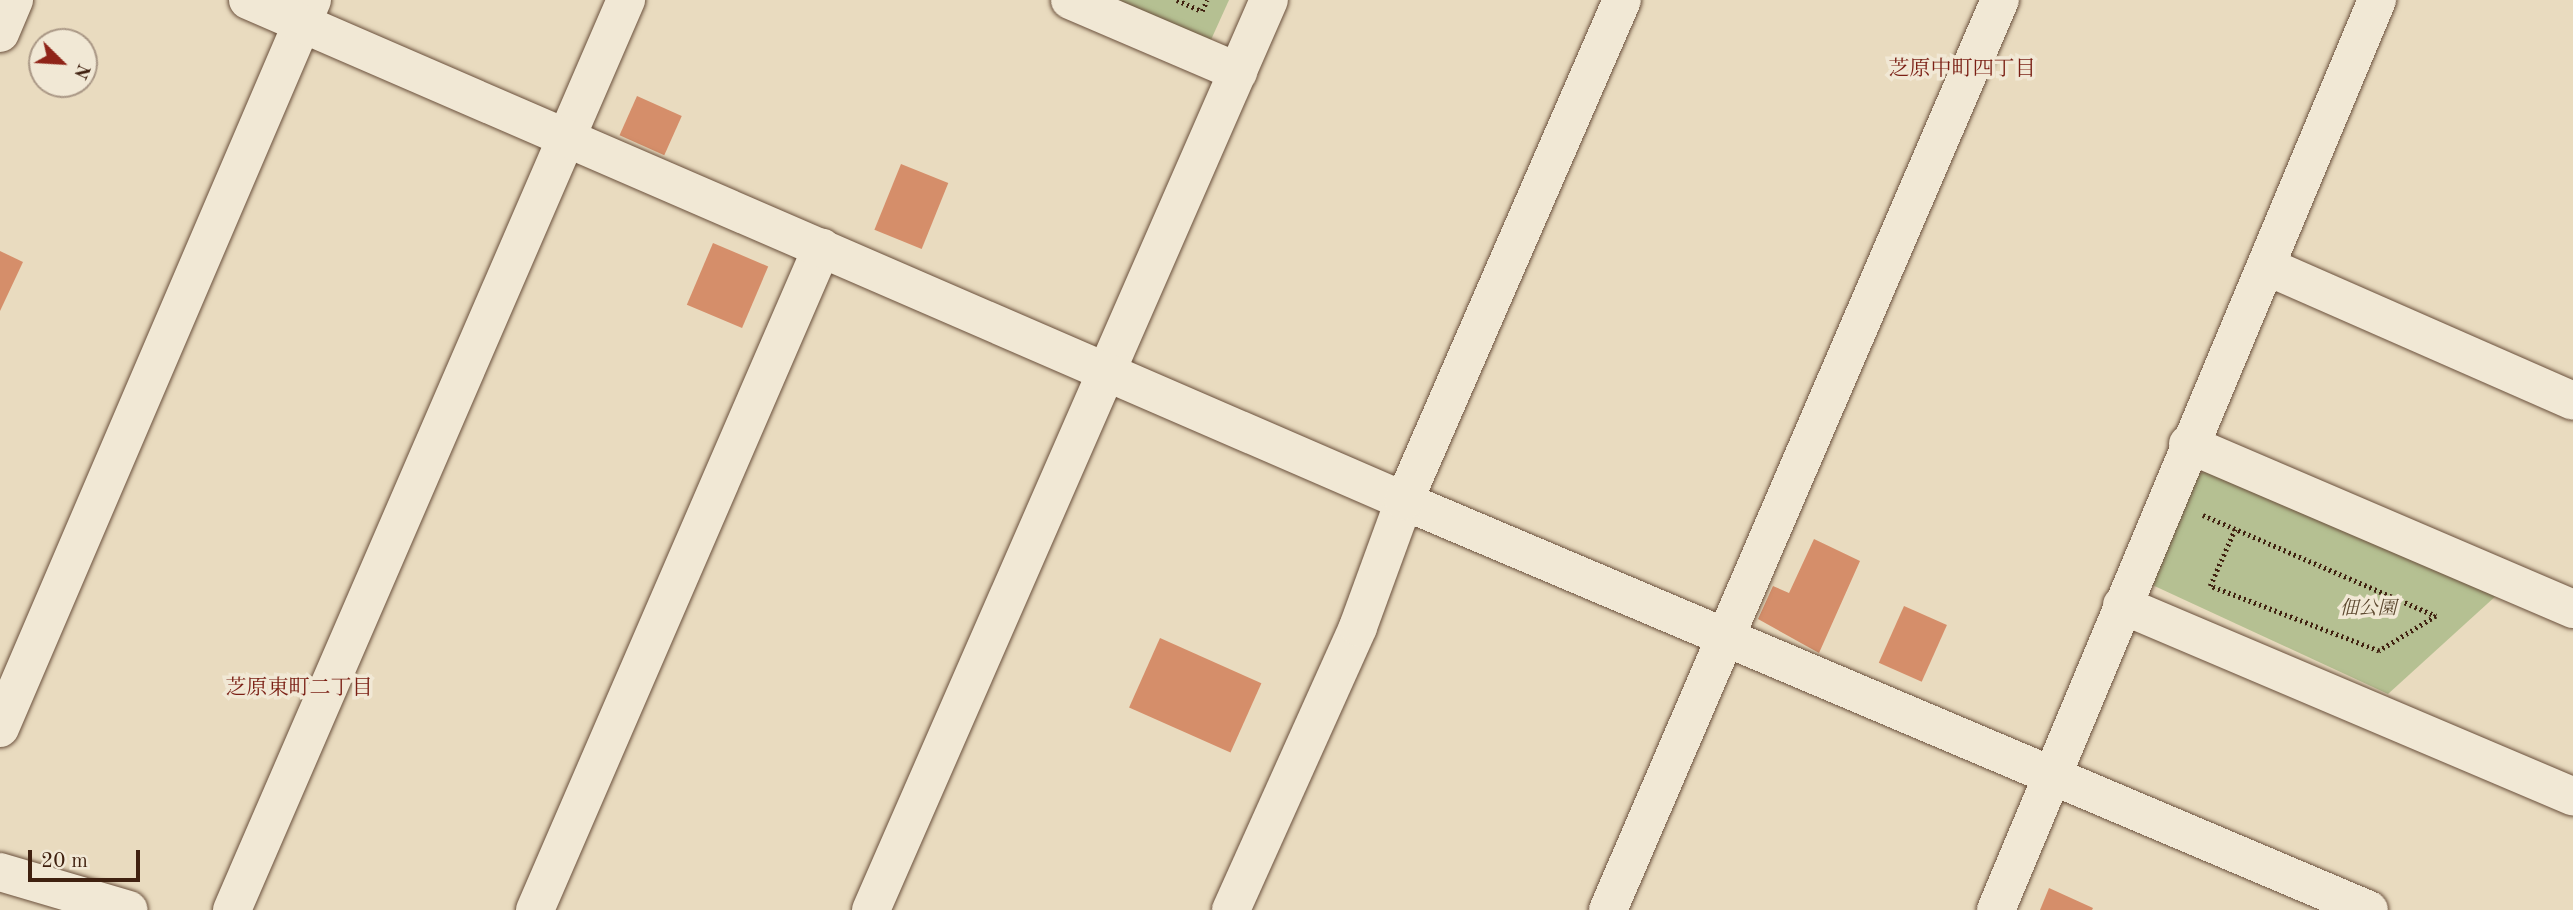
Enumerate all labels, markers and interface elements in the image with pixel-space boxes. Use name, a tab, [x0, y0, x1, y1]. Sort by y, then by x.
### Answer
north arrow	[28, 28, 98, 98]
district label: 芝原中町四丁目	[1889, 57, 2035, 83]
text: N	[69, 60, 92, 81]
park label: 佃公園	[2340, 599, 2396, 621]
district label: 芝原東町二丁目	[226, 676, 372, 702]
scale bar	[32, 836, 144, 880]
text: 20 m	[41, 851, 88, 872]

